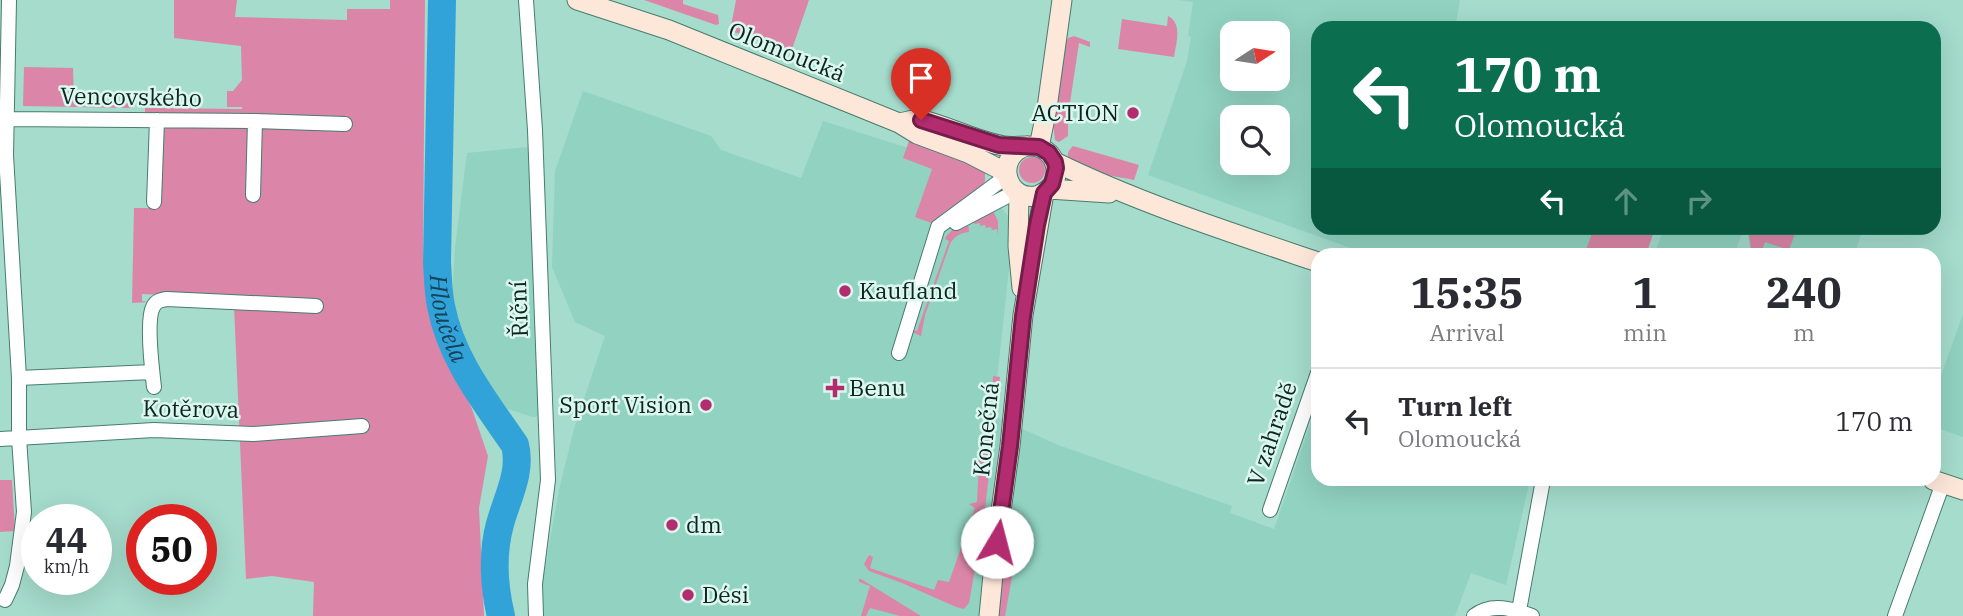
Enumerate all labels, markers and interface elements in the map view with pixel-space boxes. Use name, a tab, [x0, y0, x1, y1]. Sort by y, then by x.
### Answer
street label: Olomoucká	[725, 14, 850, 88]
north arrow	[1220, 21, 1290, 91]
map controls	[1220, 21, 1290, 175]
text: 170 m	[1454, 42, 1601, 105]
pin	[891, 48, 951, 120]
icon: left	[1339, 49, 1430, 140]
icon: arrive	[902, 59, 940, 97]
street label: Vencovského	[60, 80, 202, 112]
place label: ACTION	[1032, 97, 1119, 127]
text: Olomoucká	[1454, 104, 1626, 146]
marker: ACTION	[1125, 105, 1141, 121]
button: search	[1220, 105, 1290, 175]
icon: left	[1534, 182, 1572, 220]
icon: ahead	[1607, 182, 1645, 220]
icon: right	[1680, 182, 1718, 220]
text: 15:35	[1410, 265, 1524, 320]
text: 1	[1632, 265, 1658, 320]
text: 240	[1766, 265, 1842, 320]
water label: Hloučela	[423, 273, 476, 368]
place label: Kaufland	[859, 275, 957, 305]
street label: Říční	[502, 280, 534, 338]
marker: Kaufland	[837, 283, 853, 299]
text: Arrival	[1430, 317, 1504, 347]
text: min	[1623, 317, 1667, 347]
text: m	[1793, 317, 1815, 347]
place label: Benu	[849, 372, 906, 402]
street label: V zahradě	[1239, 378, 1303, 490]
marker: Benu	[827, 380, 843, 396]
street label: Konečná	[965, 380, 1005, 478]
place label: Sport Vision	[559, 389, 692, 419]
text: Turn left	[1398, 389, 1512, 423]
street label: Kotěrova	[142, 392, 240, 424]
marker: Sport Vision	[698, 397, 714, 413]
icon: left	[1339, 402, 1377, 440]
text: 170 m	[1835, 404, 1913, 438]
text: Olomoucká	[1398, 423, 1521, 453]
speed limit sign: 50	[126, 504, 217, 595]
position arrow	[960, 505, 1034, 579]
place label: dm	[686, 509, 722, 539]
text: 44	[45, 517, 88, 563]
marker: dm	[664, 517, 680, 533]
text: km/h	[44, 555, 89, 578]
place label: Dési	[702, 579, 749, 609]
marker: Dési	[680, 587, 696, 603]

